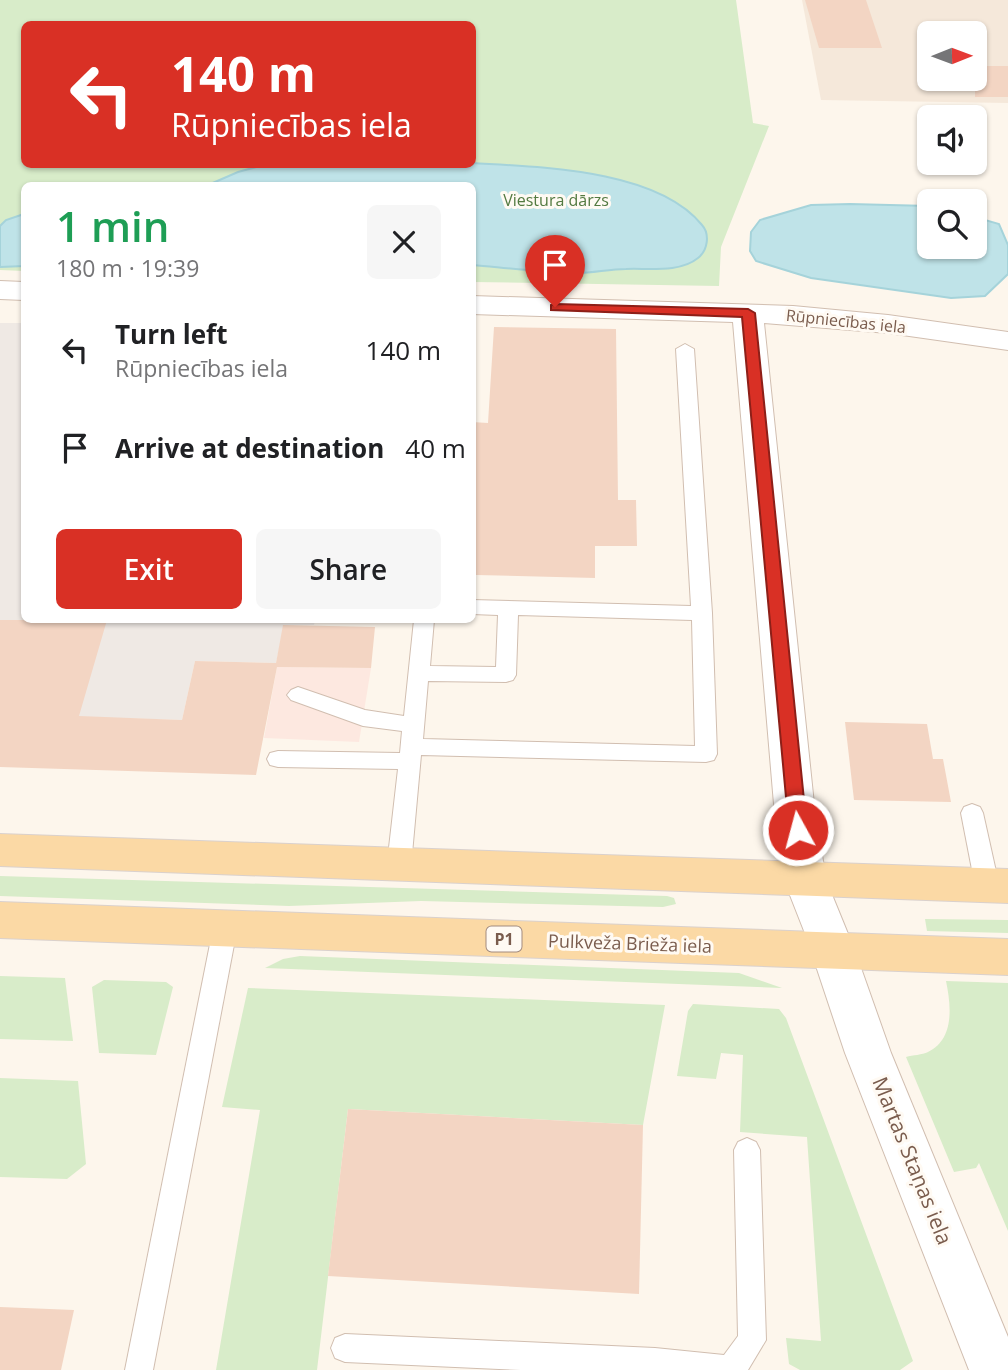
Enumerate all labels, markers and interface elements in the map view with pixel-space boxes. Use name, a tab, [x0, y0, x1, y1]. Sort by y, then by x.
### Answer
north arrow	[917, 21, 987, 91]
map controls	[917, 21, 987, 259]
text: 140 m	[171, 40, 316, 106]
icon: left	[56, 49, 147, 140]
text: Rūpniecības iela	[171, 103, 412, 146]
button: sound	[917, 105, 987, 175]
park label: Viestura dārzs	[503, 189, 609, 211]
button: search	[917, 189, 987, 259]
text: 1 min	[56, 197, 169, 254]
button: close	[367, 205, 441, 279]
pin	[525, 235, 585, 307]
icon: arrive	[536, 246, 574, 284]
text: 180 m · 19:39	[56, 252, 199, 284]
street label: Rūpniecības iela	[785, 304, 907, 338]
text: Turn left	[115, 316, 227, 352]
icon: left	[56, 331, 94, 369]
text: 140 m	[366, 332, 441, 368]
text: Rūpniecības iela	[115, 352, 288, 384]
icon: arrive	[56, 429, 94, 467]
text: Arrive at destination	[115, 430, 384, 466]
text: 40 m	[405, 430, 466, 466]
button: Exit	[56, 529, 242, 609]
button: Share	[256, 529, 441, 609]
position arrow	[761, 793, 835, 867]
road number: P1	[486, 926, 522, 951]
street label: Pulkveža Brieža iela	[548, 928, 712, 958]
street label: Martas Staņas iela	[867, 1073, 959, 1249]

